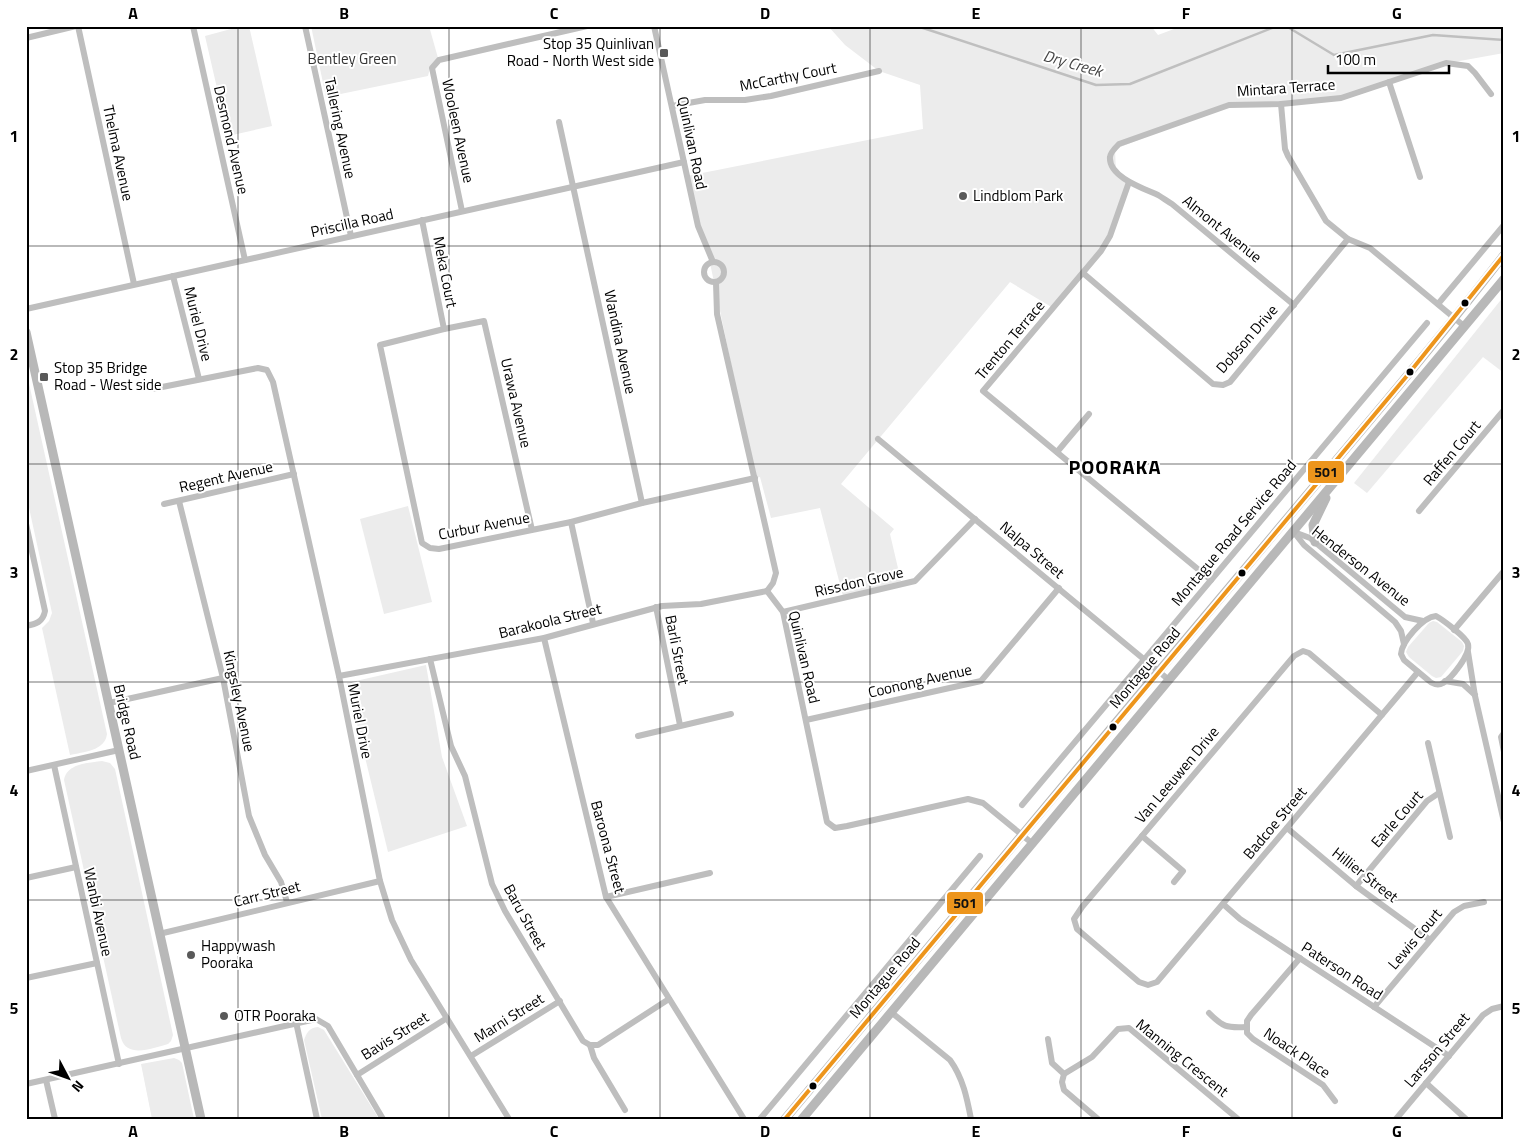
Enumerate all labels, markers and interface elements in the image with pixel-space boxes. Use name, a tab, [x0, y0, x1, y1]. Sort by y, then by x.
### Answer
text: A	[128, 1, 138, 25]
text: B	[339, 1, 349, 25]
text: C	[550, 1, 559, 25]
text: D	[760, 1, 770, 25]
text: E	[972, 1, 981, 25]
text: F	[1182, 1, 1191, 25]
text: G	[1392, 1, 1402, 25]
place label: Stop 35 Quinlivan Road - North West side	[507, 32, 654, 72]
scale bar	[1328, 42, 1449, 74]
water label: Dry Creek	[1041, 43, 1107, 83]
park label: Bentley Green	[307, 47, 397, 70]
marker: Stop 35 Quinlivan Road - North West side	[658, 47, 670, 59]
text: 100 m	[1335, 48, 1376, 71]
street label: McCarthy Court	[738, 56, 839, 97]
street label: Mintara Terrace	[1236, 73, 1336, 102]
street label: Tallering Avenue	[319, 75, 362, 181]
street label: Wooleen Avenue	[436, 77, 481, 185]
street label: Desmond Avenue	[208, 83, 255, 197]
street label: Quinlivan Road	[671, 94, 714, 191]
street label: Thelma Avenue	[97, 103, 140, 203]
text: 1	[10, 124, 18, 148]
text: 1	[1512, 124, 1520, 148]
place label: Lindblom Park	[973, 184, 1063, 207]
street label: Almont Avenue	[1178, 189, 1267, 268]
marker: Lindblom Park	[957, 190, 969, 202]
street label: Priscilla Road	[308, 202, 396, 243]
street label: Meka Court	[427, 234, 464, 310]
street label: Muriel Drive	[178, 284, 219, 364]
street label: Wandina Avenue	[598, 288, 643, 396]
street label: Trenton Terrace	[969, 295, 1050, 385]
unlabelled marker	[1460, 298, 1470, 308]
street label: Dobson Drive	[1210, 299, 1283, 378]
text: 2	[10, 342, 18, 366]
text: 2	[1512, 342, 1520, 366]
place label: Stop 35 Bridge Road - West side	[54, 356, 162, 396]
street label: Urawa Avenue	[495, 356, 538, 450]
unlabelled marker	[1405, 367, 1415, 377]
marker: Stop 35 Bridge Road - West side	[38, 371, 50, 383]
street label: Raffen Court	[1417, 414, 1487, 491]
district label: POORAKA	[1068, 451, 1162, 482]
street label: Regent Avenue	[177, 455, 275, 498]
street label: Montague Road Service Road	[1165, 455, 1302, 611]
line badge: 501	[1307, 460, 1345, 484]
text: 501	[1314, 461, 1338, 482]
street label: Curbur Avenue	[436, 505, 531, 546]
street label: Nalpa Street	[995, 516, 1070, 584]
street label: Henderson Avenue	[1307, 520, 1415, 611]
text: 3	[10, 560, 18, 584]
street label: Rissdon Grove	[812, 560, 906, 603]
text: 3	[1512, 560, 1520, 584]
unlabelled marker	[1237, 568, 1247, 578]
street label: Barakoola Street	[496, 596, 604, 644]
street label: Quinlivan Road	[783, 608, 826, 705]
street label: Barli Street	[659, 613, 696, 688]
street label: Montague Road	[1104, 622, 1186, 713]
street label: Kingsley Avenue	[218, 648, 261, 754]
street label: Coonong Avenue	[866, 657, 974, 704]
street label: Muriel Drive	[342, 681, 379, 760]
street label: Bridge Road	[108, 682, 147, 762]
street label: Van Leeuwen Drive	[1129, 721, 1224, 828]
unlabelled marker	[1108, 722, 1118, 732]
text: 4	[10, 778, 19, 802]
text: 4	[1512, 778, 1521, 802]
street label: Badcoe Street	[1237, 781, 1312, 864]
street label: Earle Court	[1365, 784, 1429, 853]
street label: Baroona Street	[585, 798, 632, 897]
street label: Hillier Street	[1327, 841, 1404, 908]
street label: Wanbi Avenue	[78, 865, 119, 958]
street label: Carr Street	[231, 874, 303, 913]
street label: Baru Street	[498, 880, 553, 954]
line badge: 501	[946, 891, 984, 915]
text: 501	[953, 892, 977, 913]
street label: Lewis Court	[1382, 902, 1448, 974]
street label: Montague Road	[844, 932, 926, 1023]
place label: Happywash Pooraka	[201, 934, 275, 974]
street label: Paterson Road	[1297, 936, 1388, 1006]
marker: Happywash Pooraka	[185, 949, 197, 961]
street label: Marni Street	[469, 987, 549, 1048]
text: 5	[10, 996, 19, 1020]
text: 5	[1512, 996, 1521, 1020]
place label: OTR Pooraka	[234, 1004, 317, 1027]
street label: Bavis Street	[356, 1005, 434, 1066]
street label: Larsson Street	[1398, 1007, 1475, 1092]
marker: OTR Pooraka	[218, 1010, 230, 1022]
street label: Manning Crescent	[1131, 1013, 1234, 1103]
street label: Noack Place	[1259, 1022, 1335, 1083]
north arrow	[42, 1052, 92, 1102]
text: N	[67, 1076, 89, 1097]
unlabelled marker	[808, 1081, 818, 1091]
text: A	[128, 1119, 138, 1143]
text: B	[339, 1119, 349, 1143]
text: C	[550, 1119, 559, 1143]
text: D	[760, 1119, 770, 1143]
text: E	[972, 1119, 981, 1143]
text: F	[1182, 1119, 1191, 1143]
text: G	[1392, 1119, 1402, 1143]

